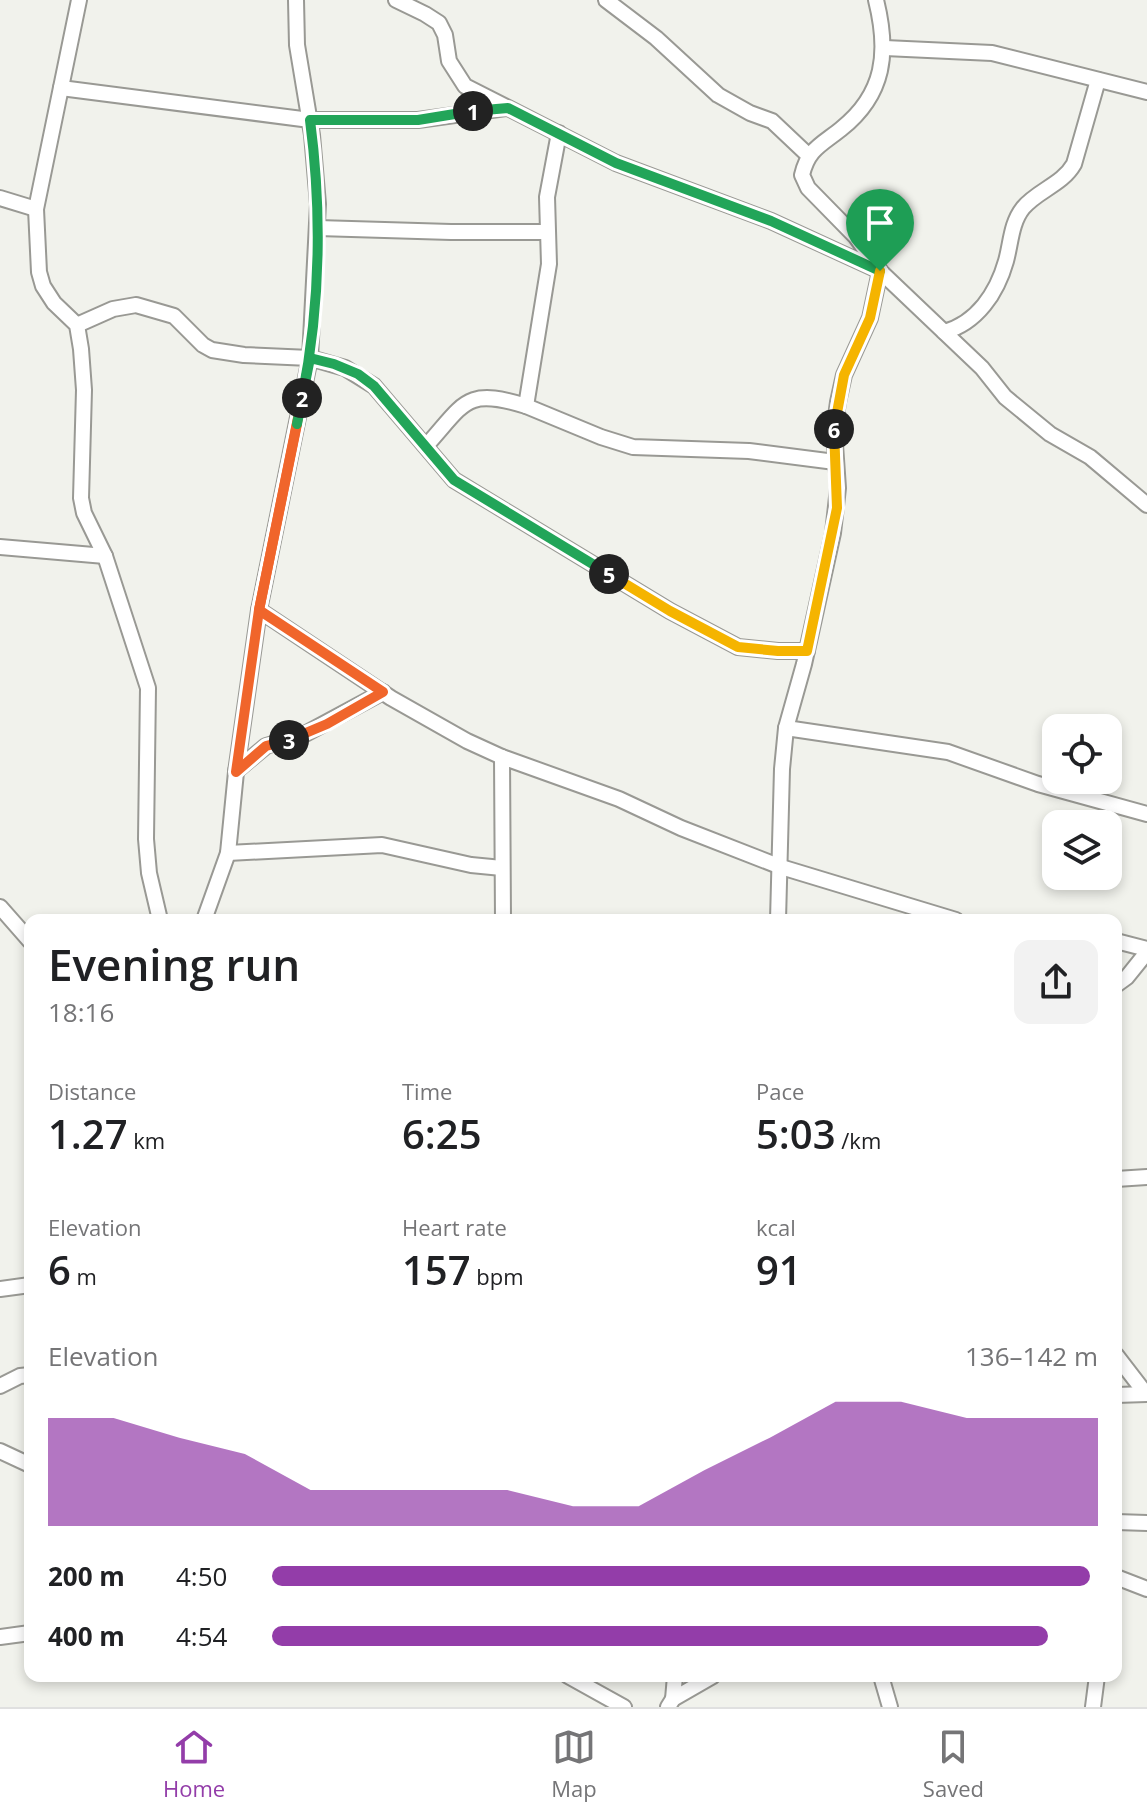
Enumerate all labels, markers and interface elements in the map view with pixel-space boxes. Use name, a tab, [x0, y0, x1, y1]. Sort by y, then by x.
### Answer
pin: 1	[453, 91, 493, 131]
text: 1	[467, 96, 479, 126]
pin	[846, 189, 914, 271]
icon: arrive	[858, 201, 902, 245]
pin: 2	[282, 378, 322, 418]
text: 2	[296, 383, 308, 413]
pin: 6	[814, 409, 854, 449]
text: 6	[828, 414, 840, 444]
pin: 5	[589, 554, 629, 594]
text: 5	[603, 559, 615, 589]
map controls	[1042, 714, 1122, 890]
button: locate	[1042, 714, 1122, 794]
pin: 3	[269, 720, 309, 760]
text: 3	[283, 725, 295, 755]
button: layers	[1042, 810, 1122, 890]
text: Evening run	[48, 934, 300, 994]
button: share	[1014, 940, 1098, 1024]
text: 18:16	[48, 994, 114, 1030]
text: Distance	[48, 1076, 136, 1106]
text: Time	[402, 1076, 452, 1106]
text: Pace	[756, 1076, 804, 1106]
text: 1.27	[48, 1106, 128, 1161]
text: 6:25	[402, 1106, 482, 1161]
text: 5:03	[756, 1106, 836, 1161]
text: km	[128, 1125, 165, 1155]
text: /km	[836, 1125, 881, 1155]
text: Elevation	[48, 1212, 141, 1242]
text: Heart rate	[402, 1212, 507, 1242]
text: kcal	[756, 1212, 796, 1242]
text: 6	[48, 1242, 71, 1297]
text: 157	[402, 1242, 471, 1297]
text: 91	[756, 1242, 802, 1297]
text: m	[71, 1261, 97, 1291]
text: bpm	[471, 1261, 524, 1291]
text: Elevation	[48, 1338, 158, 1374]
text: 136–142 m	[965, 1338, 1098, 1374]
text: 200 m	[48, 1558, 125, 1594]
text: 4:50	[176, 1558, 227, 1594]
text: 400 m	[48, 1618, 125, 1654]
text: 4:54	[176, 1618, 227, 1654]
tab: Home	[163, 1725, 225, 1803]
tab: Map	[551, 1725, 597, 1803]
tab: Saved	[923, 1725, 984, 1803]

